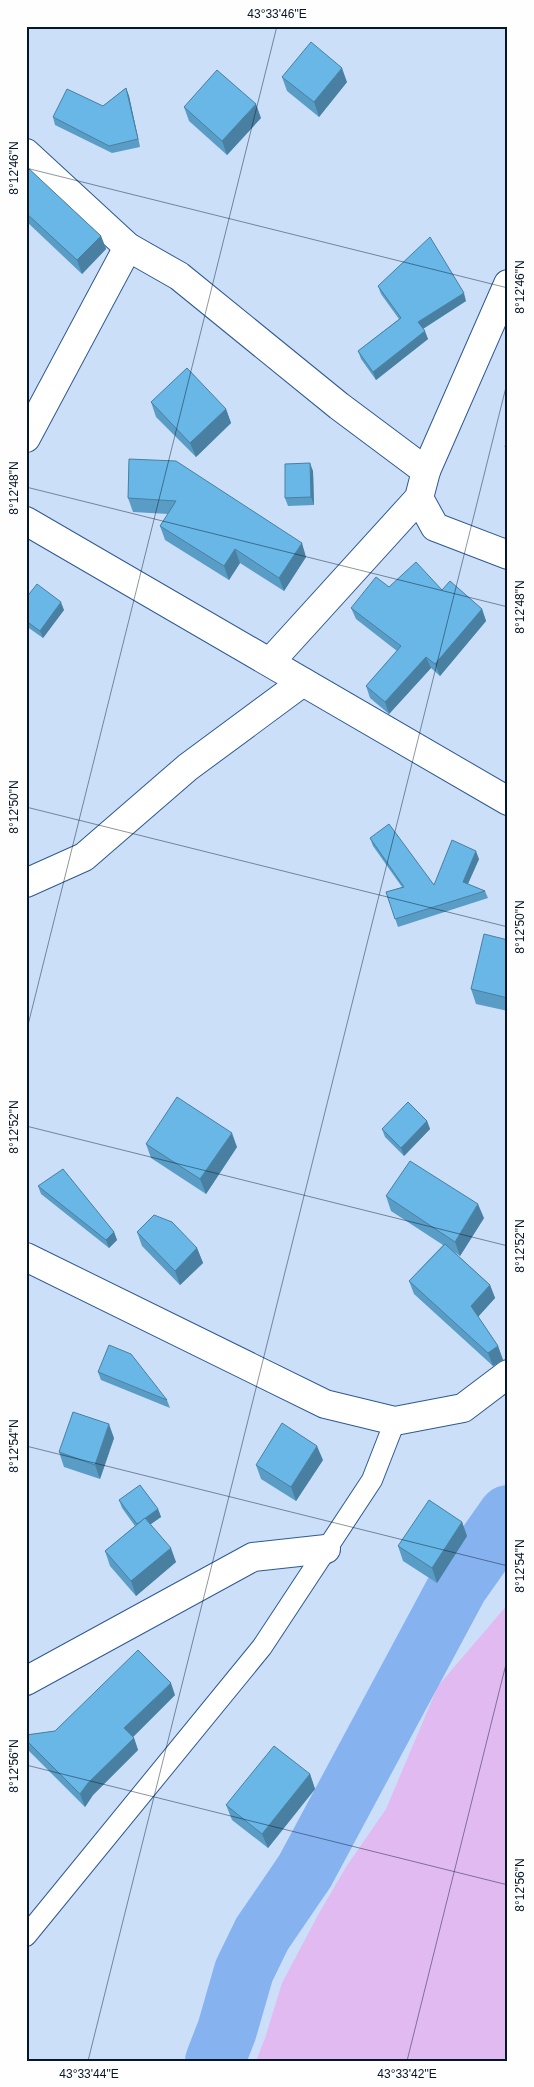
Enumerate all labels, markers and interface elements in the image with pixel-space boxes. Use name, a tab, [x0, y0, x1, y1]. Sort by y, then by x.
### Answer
text: 43°33'46"E	[247, 7, 307, 21]
text: 8°12'46"N	[7, 141, 21, 195]
text: 8°12'46"N	[513, 260, 527, 314]
text: 8°12'48"N	[7, 461, 21, 515]
text: 8°12'48"N	[513, 580, 527, 634]
text: 8°12'50"N	[7, 780, 21, 834]
text: 8°12'50"N	[513, 900, 527, 954]
text: 8°12'52"N	[7, 1100, 21, 1154]
text: 8°12'52"N	[513, 1219, 527, 1273]
text: 8°12'54"N	[7, 1419, 21, 1473]
text: 8°12'54"N	[513, 1539, 527, 1593]
text: 8°12'56"N	[7, 1739, 21, 1793]
text: 8°12'56"N	[513, 1858, 527, 1912]
text: 43°33'44"E	[59, 2067, 119, 2081]
text: 43°33'42"E	[377, 2067, 437, 2081]

